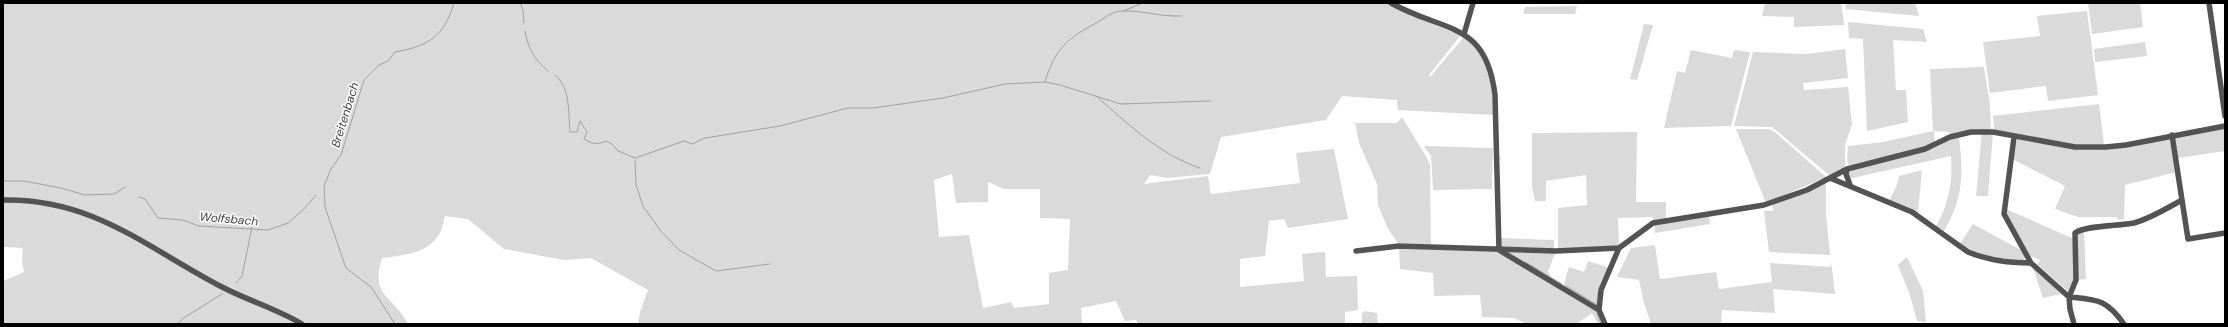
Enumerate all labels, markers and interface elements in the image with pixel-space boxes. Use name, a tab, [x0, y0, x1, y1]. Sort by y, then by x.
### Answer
water label: Breitenbach	[328, 80, 363, 150]
water label: Wolfsbach	[199, 208, 259, 230]

